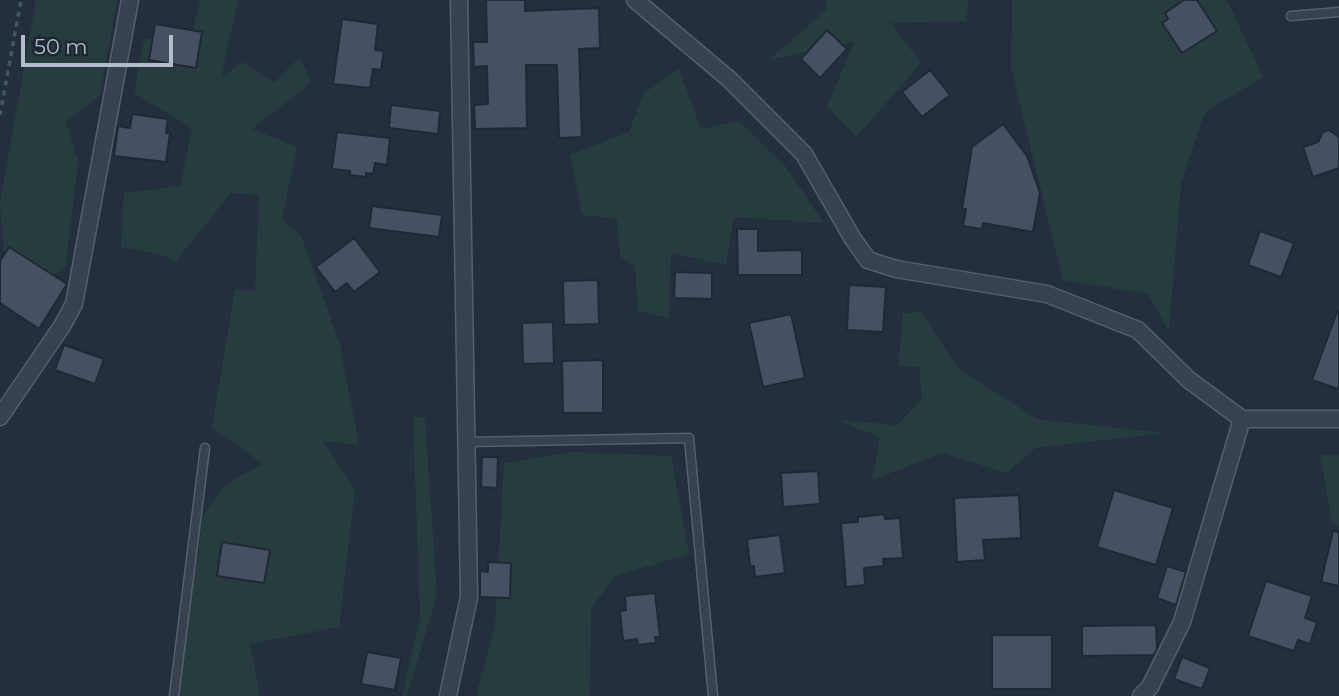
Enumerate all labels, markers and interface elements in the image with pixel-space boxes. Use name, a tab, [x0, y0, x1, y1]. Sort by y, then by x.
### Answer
scale bar	[24, 21, 177, 65]
text: 50 m	[34, 34, 88, 59]

